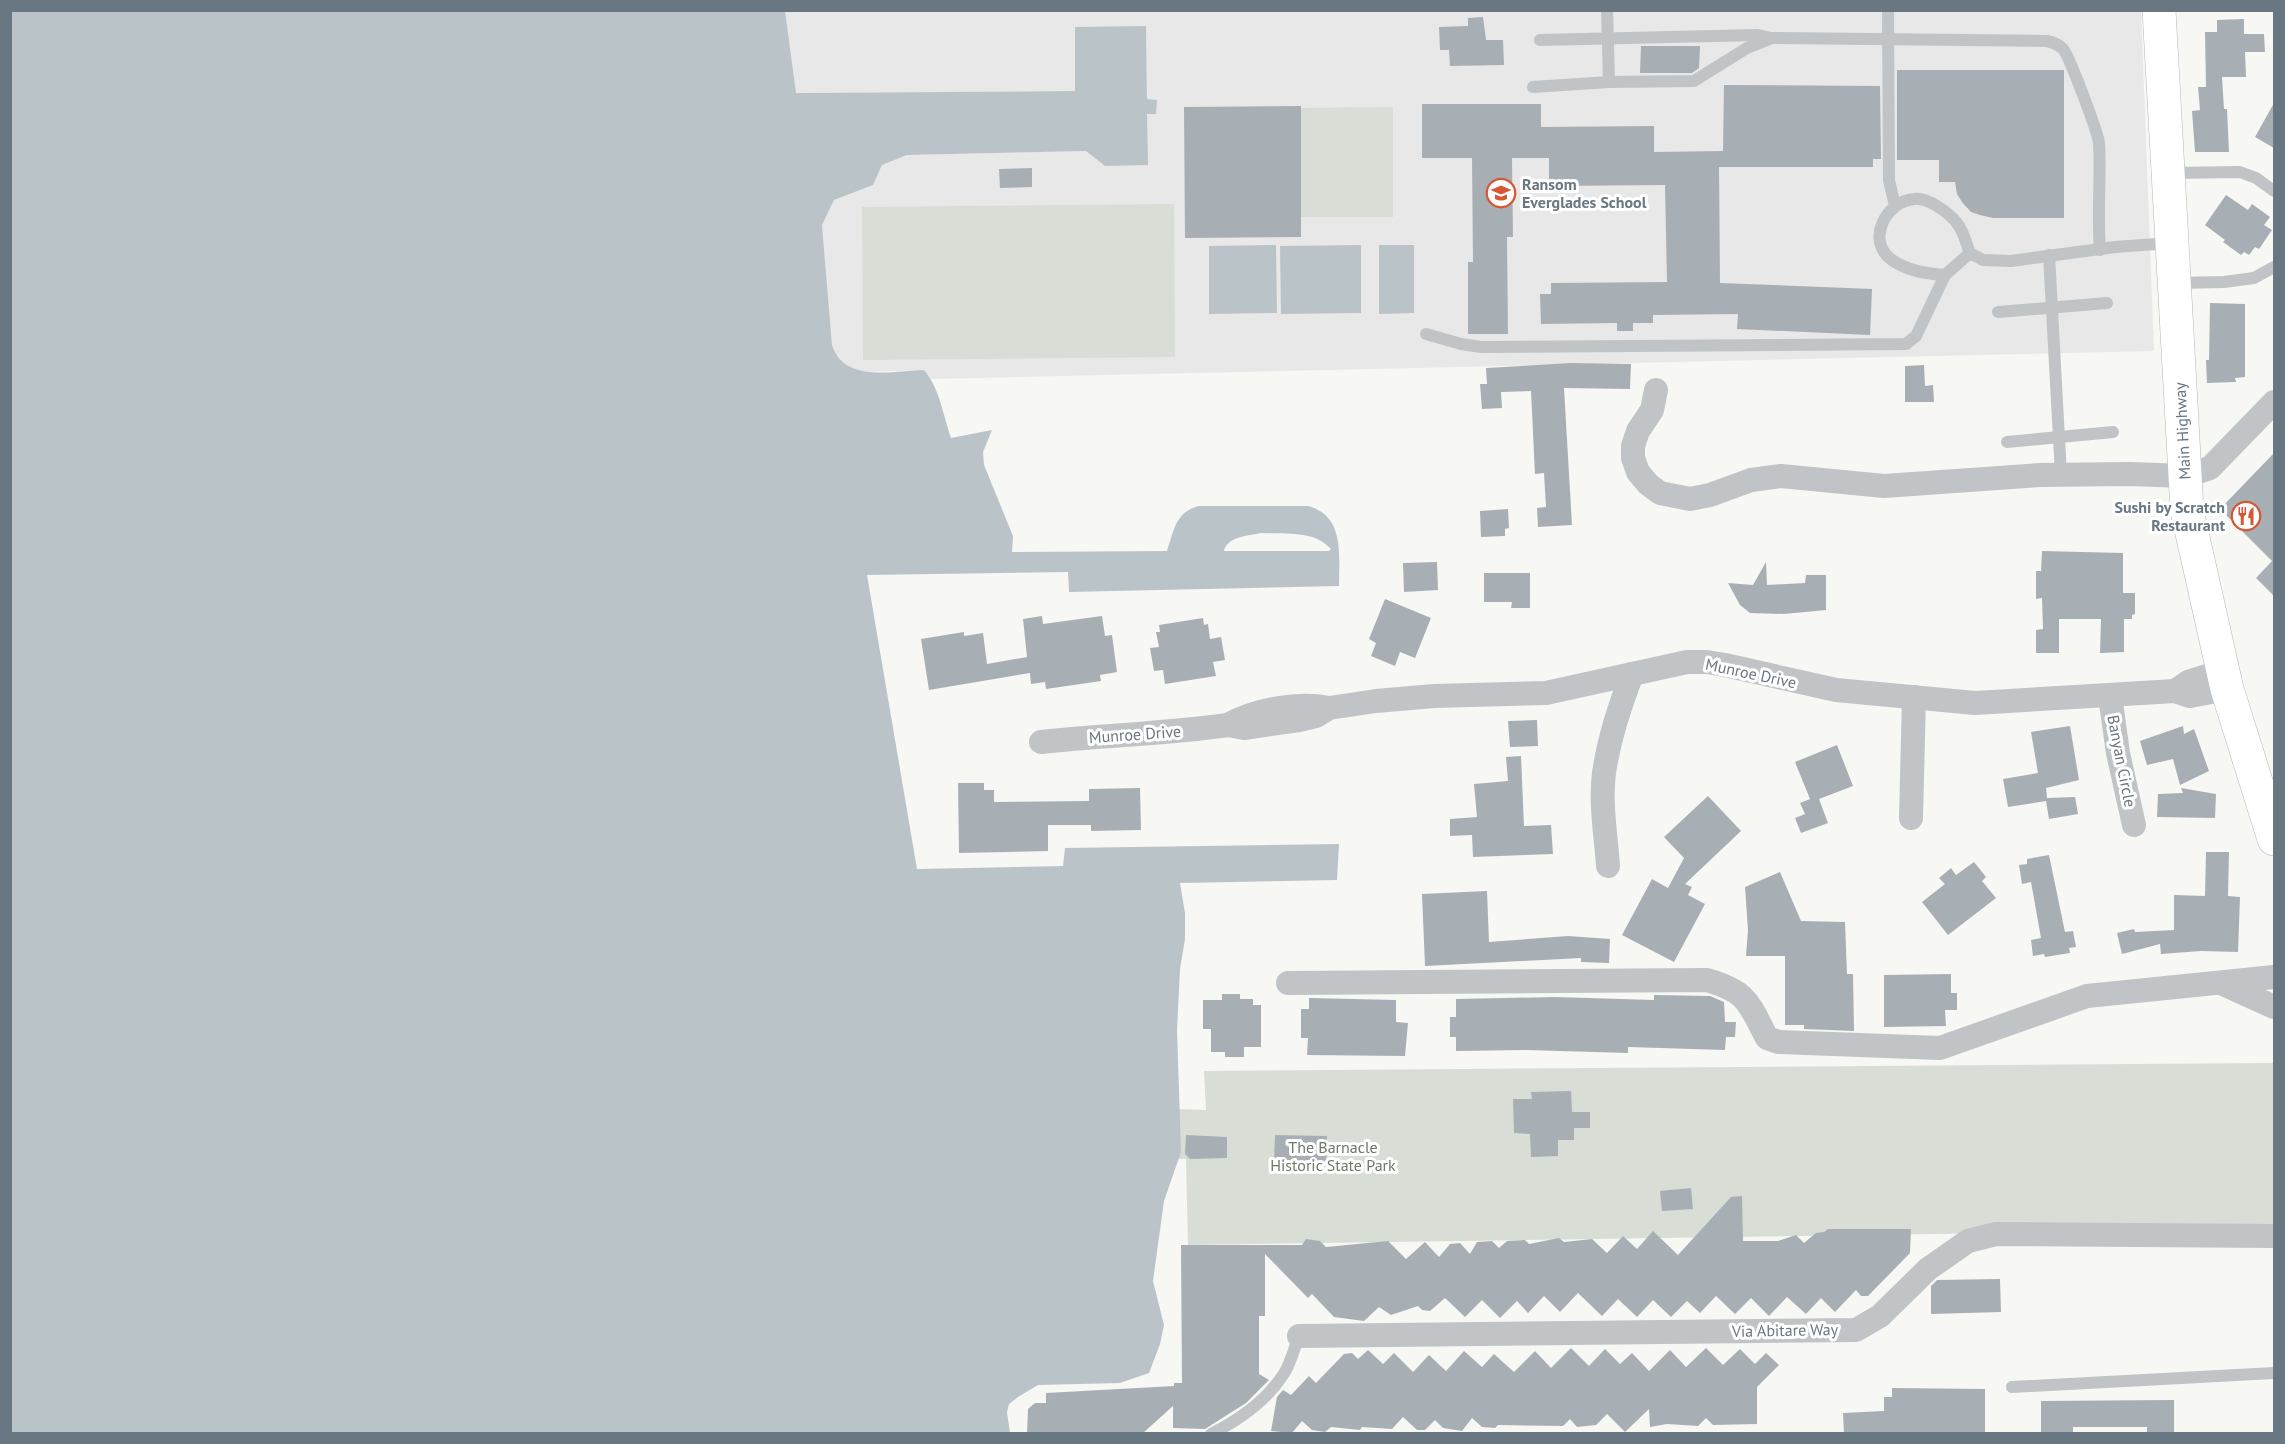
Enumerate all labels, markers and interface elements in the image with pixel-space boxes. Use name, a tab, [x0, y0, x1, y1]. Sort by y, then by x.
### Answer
place label: Ransom Everglades School	[1522, 174, 1647, 212]
school or university icon: Ransom Everglades School	[1485, 177, 1517, 209]
street label: Main Highway	[2169, 381, 2195, 480]
place label: Sushi by Scratch Restaurant	[2114, 497, 2225, 535]
restaurant icon: Sushi by Scratch Restaurant	[2230, 500, 2262, 532]
street label: Munroe Drive	[1704, 654, 1798, 692]
street label: Banyan Circle	[2103, 713, 2141, 809]
street label: Munroe Drive	[1088, 721, 1182, 747]
park label: The Barnacle Historic State Park	[1270, 1137, 1396, 1175]
street label: Via Abitare Way	[1731, 1319, 1839, 1341]

